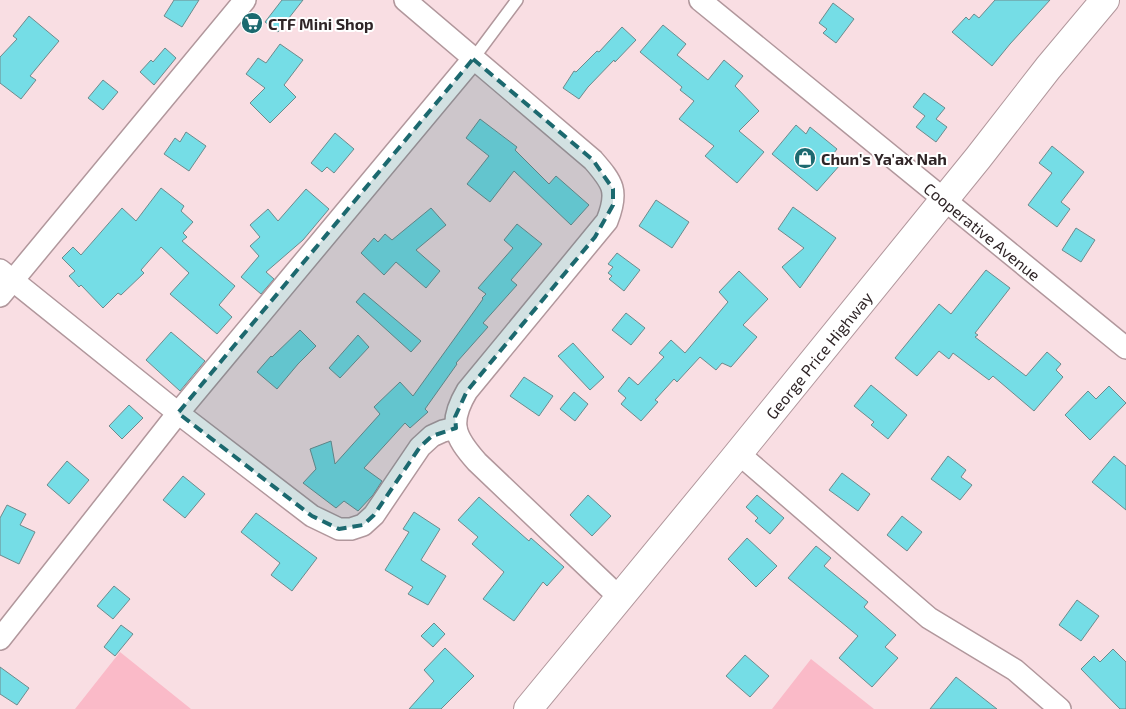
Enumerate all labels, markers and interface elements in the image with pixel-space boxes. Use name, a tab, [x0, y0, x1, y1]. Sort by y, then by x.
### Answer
supermarket icon: CTF Mini Shop	[240, 11, 264, 35]
place label: CTF Mini Shop	[268, 14, 374, 33]
shop icon: Chun's Ya'ax Nah	[793, 146, 817, 170]
place label: Chun's Ya'ax Nah	[821, 149, 947, 168]
street label: Cooperative Avenue	[921, 178, 1045, 284]
street label: George Price Highway	[761, 287, 876, 422]

